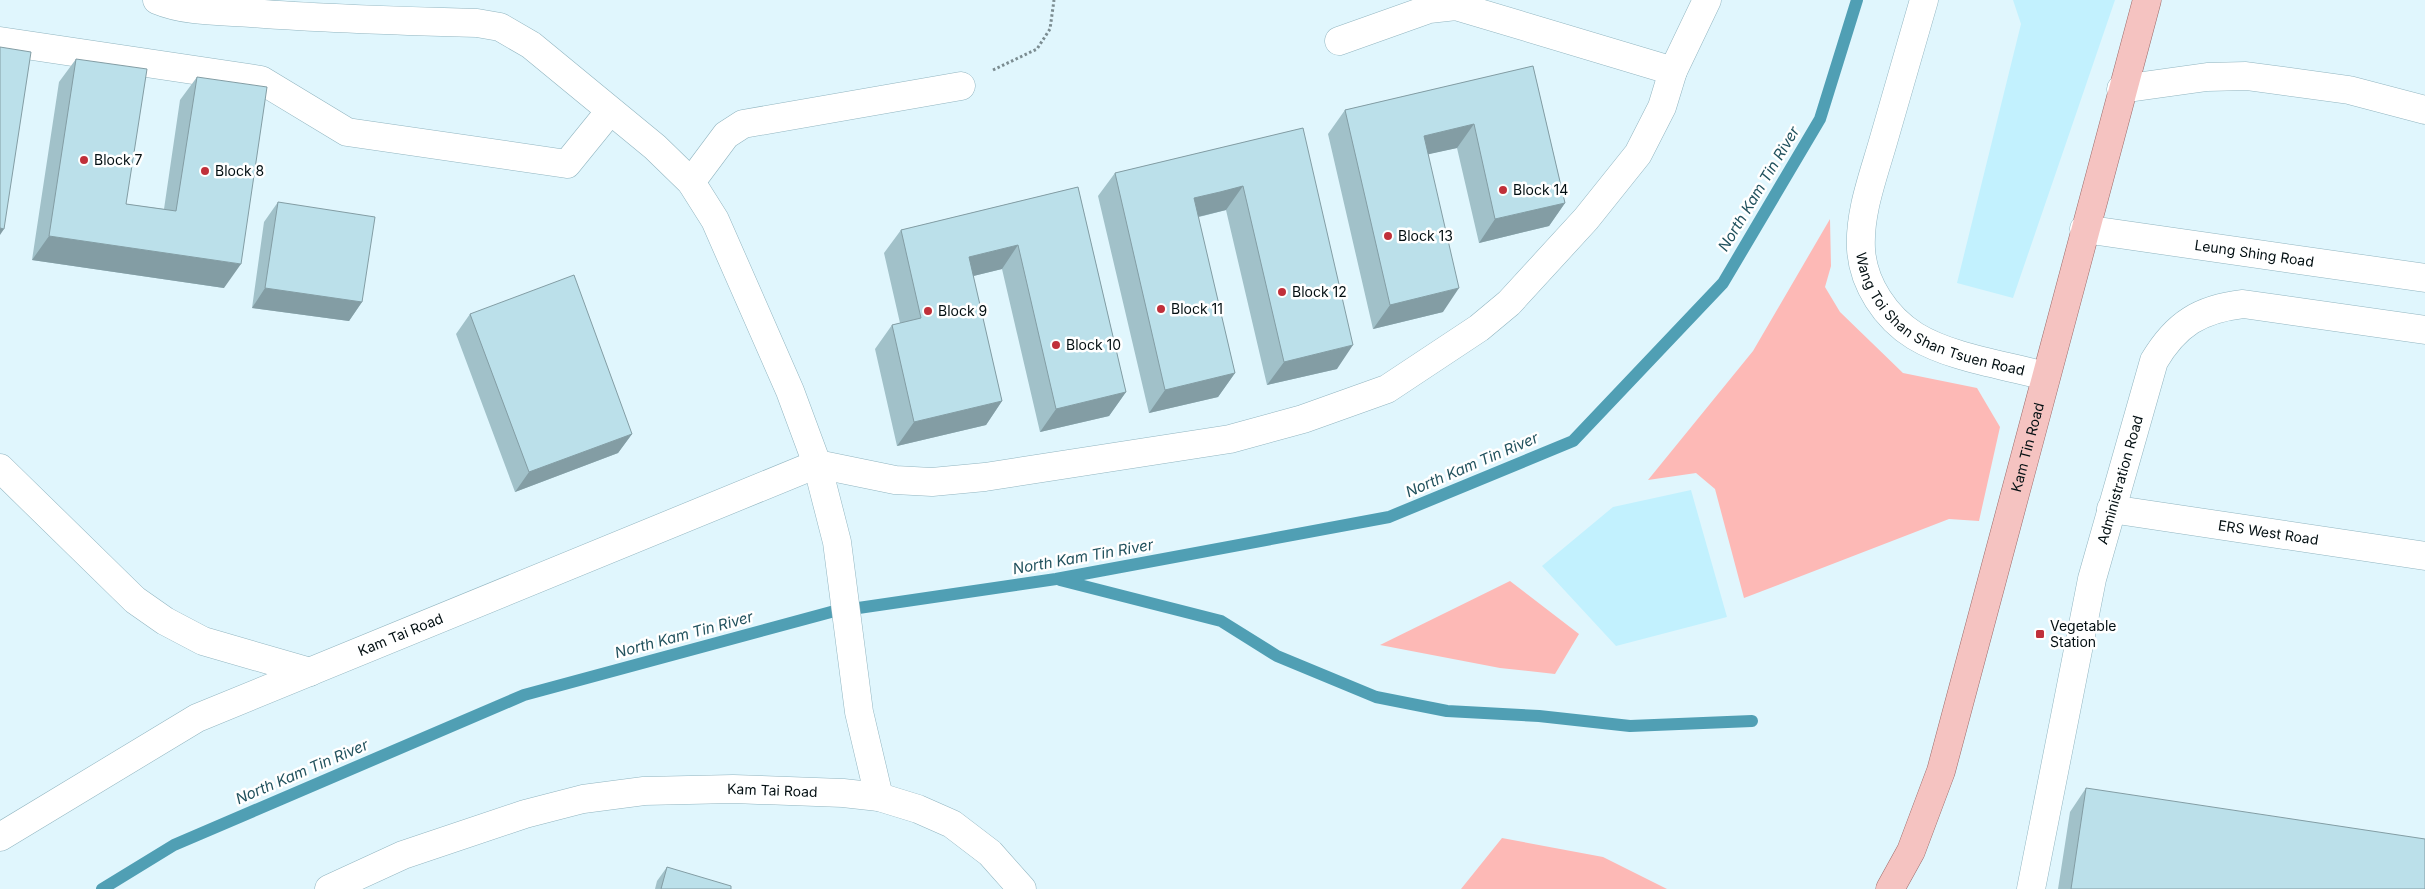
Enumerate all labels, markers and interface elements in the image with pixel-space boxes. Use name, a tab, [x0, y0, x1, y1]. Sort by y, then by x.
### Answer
water label: North Kam Tin River	[1714, 123, 1804, 255]
place label: Block 7	[94, 151, 143, 168]
marker: Block 7	[78, 154, 90, 166]
place label: Block 8	[215, 162, 264, 179]
marker: Block 8	[199, 165, 211, 177]
place label: Block 14	[1513, 181, 1568, 198]
marker: Block 14	[1497, 184, 1509, 196]
place label: Block 13	[1398, 227, 1453, 244]
marker: Block 13	[1382, 230, 1394, 242]
street label: Leung Shing Road	[2193, 236, 2315, 270]
street label: Wang Toi Shan Shan Tsuen Road	[1853, 251, 2027, 379]
place label: Block 12	[1292, 283, 1347, 300]
marker: Block 12	[1276, 286, 1288, 298]
place label: Block 11	[1171, 300, 1223, 317]
place label: Block 9	[938, 302, 987, 319]
marker: Block 11	[1155, 303, 1167, 315]
marker: Block 9	[922, 305, 934, 317]
place label: Block 10	[1066, 336, 1121, 353]
marker: Block 10	[1050, 339, 1062, 351]
street label: Kam Tin Road	[2007, 400, 2047, 494]
street label: Administration Road	[2093, 413, 2146, 546]
water label: North Kam Tin River	[1403, 428, 1541, 501]
street label: ERS West Road	[2217, 516, 2320, 548]
water label: North Kam Tin River	[1011, 535, 1155, 578]
water label: North Kam Tin River	[613, 607, 755, 662]
street label: Kam Tai Road	[355, 609, 445, 659]
place label: Vegetable Station	[2050, 617, 2117, 650]
marker: Vegetable Station	[2034, 628, 2046, 640]
water label: North Kam Tin River	[233, 735, 371, 808]
street label: Kam Tai Road	[727, 780, 818, 800]

